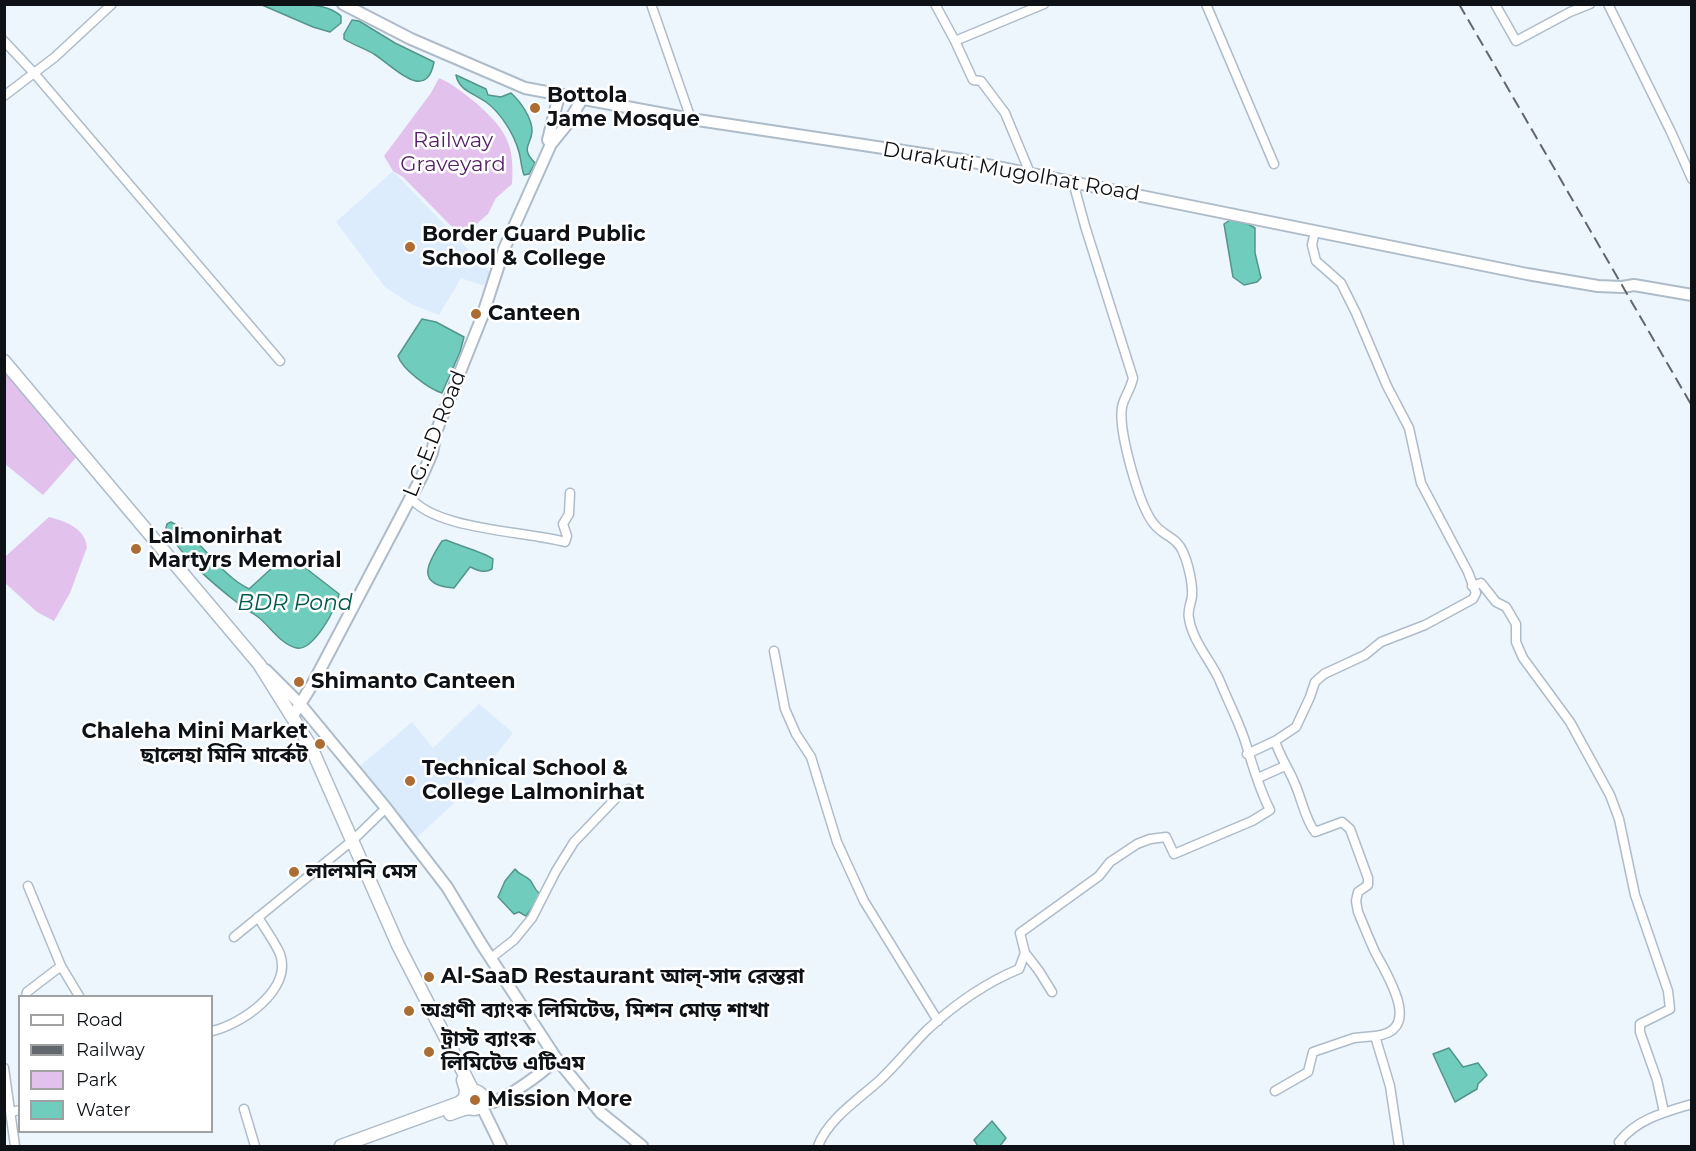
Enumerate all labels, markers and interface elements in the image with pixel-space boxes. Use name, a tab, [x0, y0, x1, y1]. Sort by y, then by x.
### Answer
place label: Bottola Jame Mosque	[547, 83, 700, 133]
marker: Bottola Jame Mosque	[528, 101, 542, 115]
park label: Railway Graveyard	[400, 128, 506, 178]
street label: Durakuti Mugolhat Road	[881, 137, 1141, 207]
place label: Border Guard Public School & College	[422, 222, 646, 272]
marker: Border Guard Public School & College	[403, 240, 417, 254]
place label: Canteen	[488, 301, 580, 327]
marker: Canteen	[469, 307, 483, 321]
street label: L.G.E.D Road	[398, 367, 472, 501]
place label: Lalmonirhat Martyrs Memorial	[148, 524, 341, 574]
marker: Lalmonirhat Martyrs Memorial	[129, 542, 143, 556]
water label: BDR Pond	[237, 591, 353, 617]
place label: Shimanto Canteen	[311, 669, 516, 695]
marker: Shimanto Canteen	[292, 675, 306, 689]
place label: Chaleha Mini Market ছালেহা মিনি মার্কেট	[82, 719, 308, 769]
marker: Chaleha Mini Market ছালেহা মিনি মার্কেট	[313, 737, 327, 751]
place label: Technical School & College Lalmonirhat	[422, 756, 645, 806]
marker: Technical School & College Lalmonirhat	[403, 774, 417, 788]
place label: লালমনি মেস	[306, 859, 417, 885]
marker: লালমনি মেস	[287, 865, 301, 879]
place label: Al-SaaD Restaurant আল্-সাদ রেস্তরা	[441, 964, 804, 990]
marker: Al-SaaD Restaurant আল্-সাদ রেস্তরা	[422, 970, 436, 984]
legend	[18, 995, 213, 1133]
place label: অগ্রণী ব্যাংক লিমিটেড, মিশন মোড় শাখা	[421, 998, 769, 1024]
marker: অগ্রণী ব্যাংক লিমিটেড, মিশন মোড় শাখা	[402, 1004, 416, 1018]
text: Road	[76, 1009, 123, 1031]
place label: ট্রাস্ট ব্যাংক লিমিটেড এটিএম	[441, 1027, 585, 1077]
text: Railway	[76, 1039, 145, 1061]
marker: ট্রাস্ট ব্যাংক লিমিটেড এটিএম	[422, 1045, 436, 1059]
text: Park	[76, 1069, 117, 1091]
place label: Mission More	[487, 1087, 632, 1113]
marker: Mission More	[468, 1093, 482, 1107]
text: Water	[76, 1099, 131, 1121]

